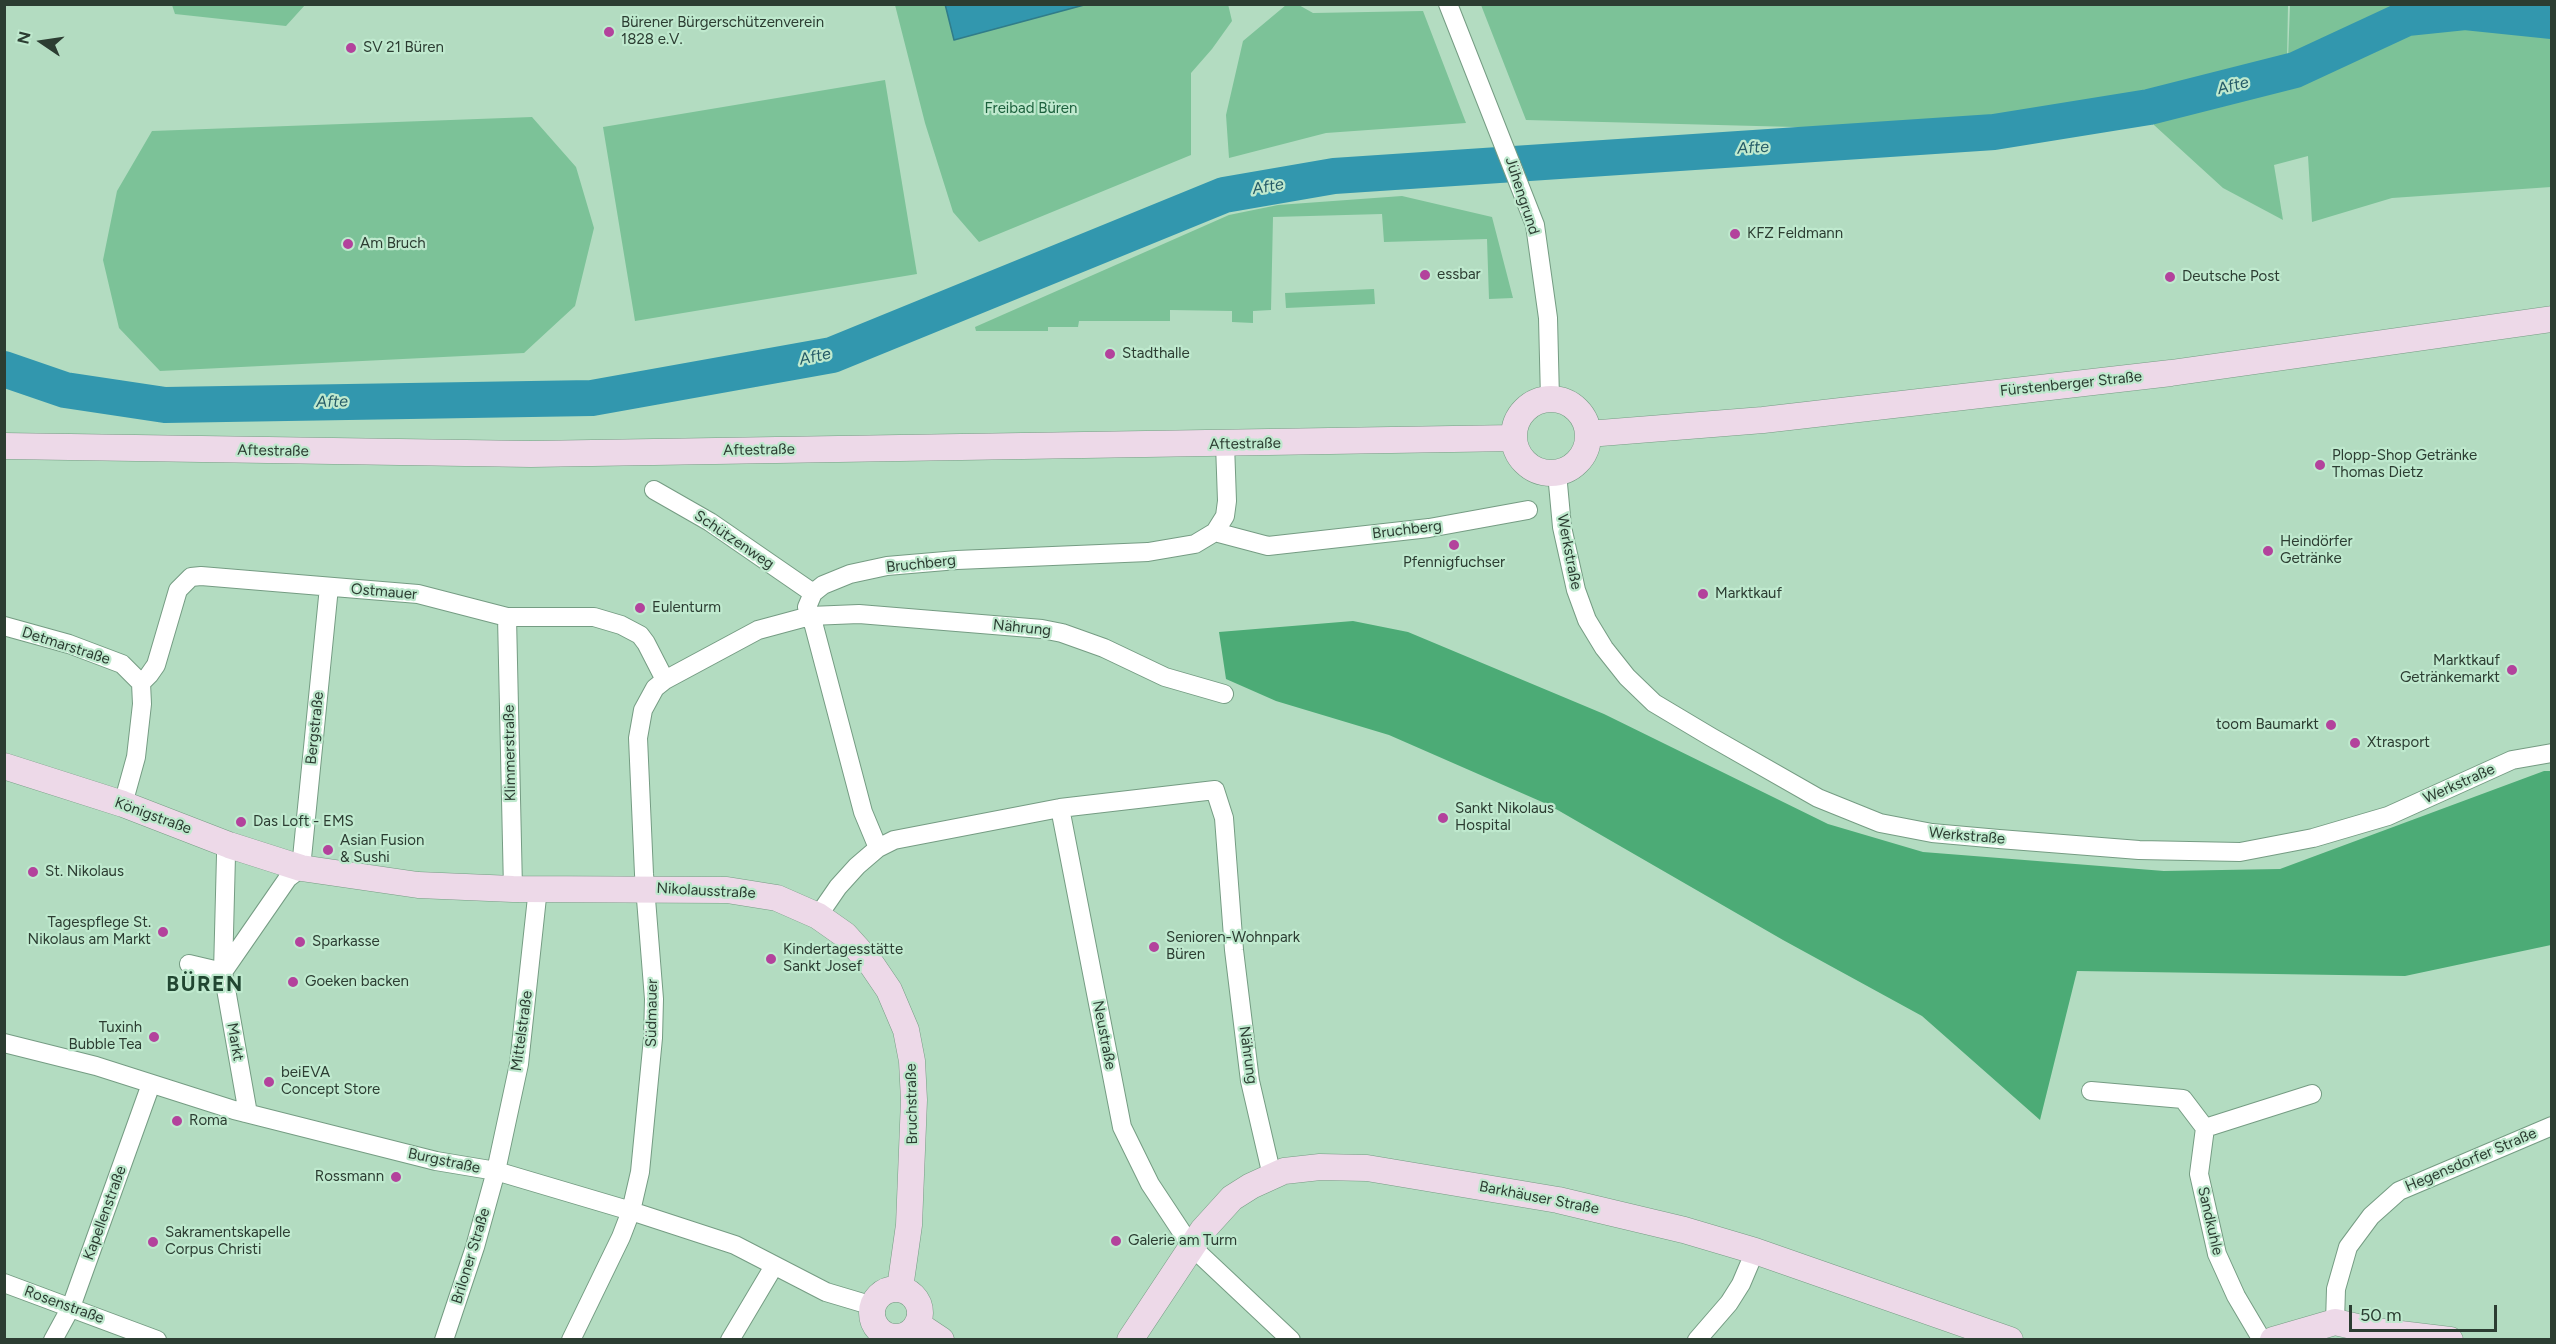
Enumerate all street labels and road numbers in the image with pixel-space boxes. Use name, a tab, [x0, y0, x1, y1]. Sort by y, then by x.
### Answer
street label: Jühengrund	[1501, 155, 1543, 237]
street label: Fürstenberger Straße	[1999, 368, 2143, 400]
street label: Aftestraße	[1209, 434, 1281, 454]
street label: Aftestraße	[723, 440, 795, 460]
street label: Aftestraße	[237, 441, 309, 461]
street label: Schützenweg	[691, 507, 777, 573]
street label: Werkstraße	[1553, 513, 1585, 591]
street label: Bruchberg	[1371, 517, 1443, 543]
street label: Bruchberg	[885, 551, 957, 577]
street label: Ostmauer	[350, 580, 418, 604]
street label: Nährung	[992, 616, 1052, 640]
street label: Detmarstraße	[20, 623, 112, 669]
street label: Bergstraße	[302, 691, 328, 765]
street label: Klimmerstraße	[500, 704, 520, 802]
street label: Werkstraße	[2420, 760, 2498, 808]
street label: Königstraße	[112, 794, 194, 838]
street label: Werkstraße	[1928, 824, 2006, 848]
street label: Nikolausstraße	[656, 879, 756, 903]
street label: Südmauer	[642, 979, 662, 1047]
street label: Mittelstraße	[507, 990, 537, 1072]
street label: Neustraße	[1088, 999, 1120, 1071]
street label: Markt	[223, 1022, 247, 1062]
street label: Nährung	[1235, 1025, 1261, 1085]
street label: Bruchstraße	[902, 1063, 922, 1145]
street label: Hegensdorfer Straße	[2403, 1124, 2539, 1196]
street label: Burgstraße	[406, 1145, 482, 1177]
street label: Kapellenstraße	[80, 1163, 130, 1263]
street label: Barkhäuser Straße	[1478, 1178, 1600, 1218]
street label: Sandkuhle	[2193, 1185, 2227, 1257]
street label: Briloner Straße	[448, 1206, 494, 1306]
street label: Rosenstraße	[22, 1282, 106, 1328]

